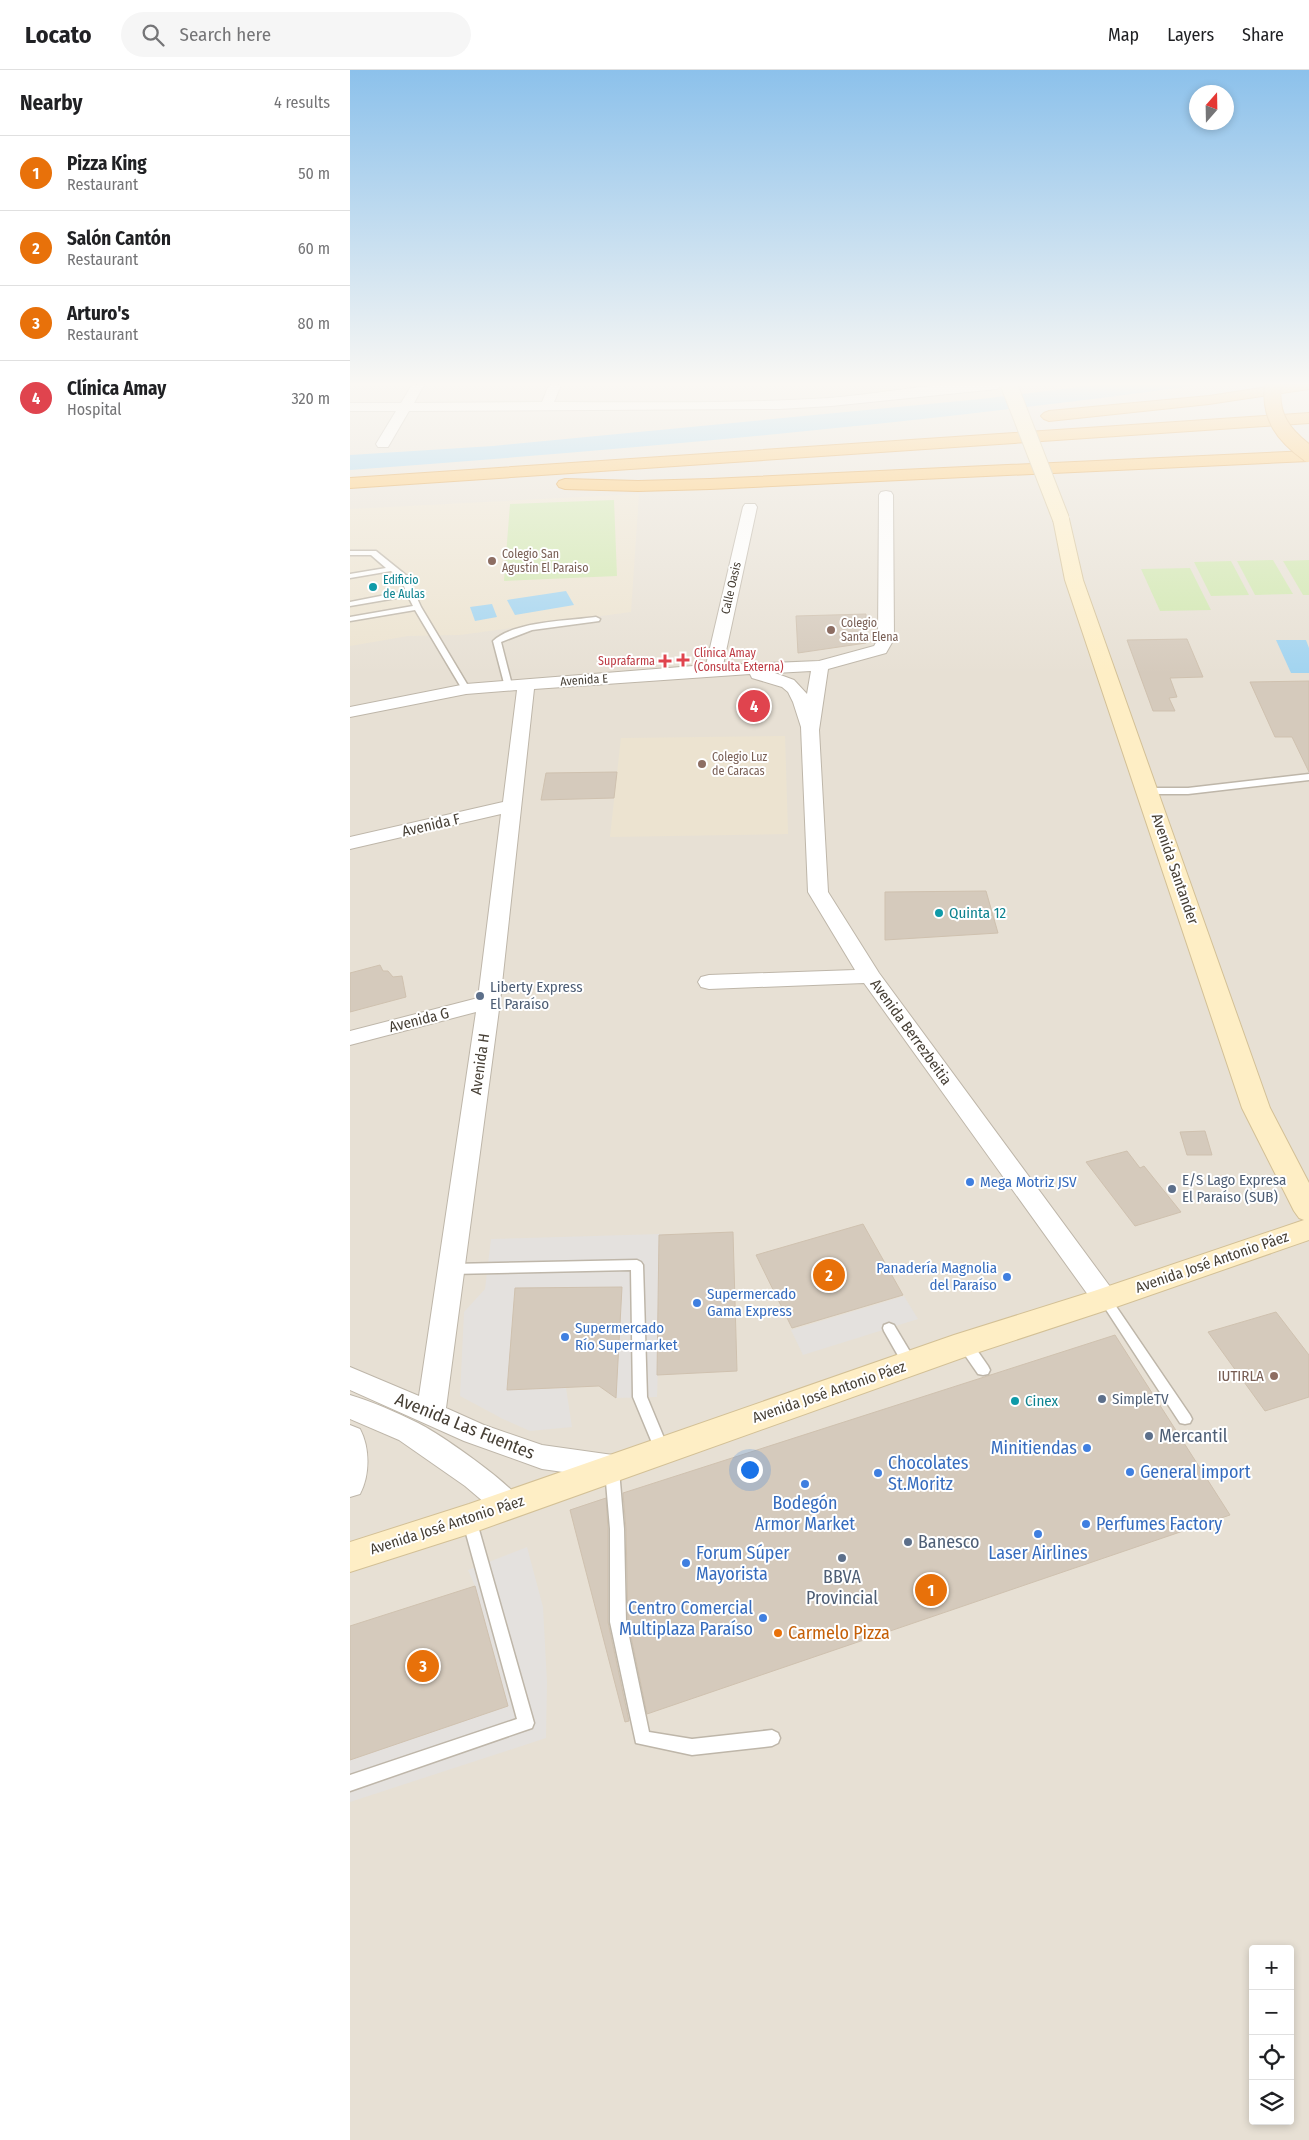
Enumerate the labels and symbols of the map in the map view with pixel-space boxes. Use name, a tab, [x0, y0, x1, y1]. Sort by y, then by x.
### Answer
north arrow	[1189, 85, 1234, 130]
place label: Colegio San Agustín El Paraiso	[502, 547, 589, 575]
marker: Colegio San Agustín El Paraiso	[486, 555, 498, 567]
street label: Calle Oasis	[718, 560, 744, 616]
place label: Edificio de Aulas	[383, 573, 425, 601]
marker: Edificio de Aulas	[367, 581, 379, 593]
place label: Colegio Santa Elena	[841, 616, 899, 644]
marker: Colegio Santa Elena	[825, 624, 837, 636]
place label: Clínica Amay (Consulta Externa)	[694, 646, 784, 674]
marker: Clínica Amay (Consulta Externa)	[676, 653, 690, 667]
place label: Suprafarma	[598, 654, 655, 668]
marker: Suprafarma	[659, 655, 671, 667]
street label: Avenida E	[560, 671, 609, 689]
pin: 4	[738, 687, 770, 725]
place label: Colegio Luz de Caracas	[712, 750, 767, 778]
marker: Colegio Luz de Caracas	[696, 758, 708, 770]
street label: Avenida F	[400, 809, 462, 840]
street label: Avenida Santander	[1148, 811, 1203, 927]
place label: Quinta 12	[949, 904, 1006, 922]
marker: Quinta 12	[933, 907, 945, 919]
street label: Avenida Berrezbeitia	[867, 975, 955, 1089]
place label: Liberty Express El Paraíso	[490, 978, 583, 1013]
marker: Liberty Express El Paraíso	[474, 990, 486, 1002]
street label: Avenida G	[387, 1004, 451, 1036]
street label: Avenida H	[467, 1032, 493, 1096]
place label: E/S Lago Expresa El Paraíso (SUB)	[1182, 1171, 1286, 1206]
place label: Mega Motriz JSV	[980, 1173, 1077, 1191]
marker: Mega Motriz JSV	[964, 1176, 976, 1188]
marker: E/S Lago Expresa El Paraíso (SUB)	[1166, 1183, 1178, 1195]
street label: Avenida José Antonio Páez	[1133, 1227, 1291, 1297]
pin: 2	[813, 1256, 845, 1294]
place label: Panadería Magnolia del Paraíso	[876, 1259, 997, 1294]
marker: Panadería Magnolia del Paraíso	[1001, 1271, 1013, 1283]
place label: Supermercado Gama Express	[707, 1285, 796, 1320]
marker: Supermercado Gama Express	[691, 1297, 703, 1309]
place label: Supermercado Río Supermarket	[575, 1319, 678, 1354]
marker: Supermercado Río Supermarket	[559, 1331, 571, 1343]
street label: Avenida José Antonio Páez	[750, 1357, 908, 1427]
place label: IUTIRLA	[1218, 1367, 1264, 1385]
marker: IUTIRLA	[1268, 1370, 1280, 1382]
street label: Avenida Las Fuentes	[392, 1388, 538, 1464]
place label: SimpleTV	[1112, 1390, 1169, 1408]
place label: Cinex	[1025, 1392, 1059, 1410]
marker: SimpleTV	[1096, 1393, 1108, 1405]
marker: Cinex	[1009, 1395, 1021, 1407]
place label: Mercantil	[1159, 1425, 1228, 1447]
marker: Mercantil	[1143, 1430, 1155, 1442]
place label: Minitiendas	[991, 1437, 1077, 1459]
marker: Minitiendas	[1081, 1442, 1093, 1454]
place label: Chocolates St.Moritz	[888, 1452, 969, 1495]
your location	[737, 1457, 763, 1483]
place label: General import	[1140, 1461, 1251, 1483]
marker: General import	[1124, 1466, 1136, 1478]
marker: Chocolates St.Moritz	[872, 1467, 884, 1479]
marker: Bodegón Armor Market	[799, 1478, 811, 1490]
street label: Avenida José Antonio Páez	[368, 1492, 526, 1558]
place label: Bodegón Armor Market	[755, 1492, 855, 1535]
place label: Perfumes Factory	[1096, 1513, 1222, 1535]
marker: Perfumes Factory	[1080, 1518, 1092, 1530]
marker: Laser Airlines	[1032, 1528, 1044, 1540]
place label: Banesco	[918, 1531, 980, 1553]
marker: Banesco	[902, 1536, 914, 1548]
place label: Forum Súper Mayorista	[696, 1542, 790, 1585]
place label: Laser Airlines	[988, 1542, 1088, 1564]
marker: BBVA Provincial	[836, 1552, 848, 1564]
marker: Forum Súper Mayorista	[680, 1557, 692, 1569]
place label: BBVA Provincial	[806, 1566, 878, 1609]
pin: 1	[915, 1571, 947, 1609]
place label: Centro Comercial Multiplaza Paraíso	[619, 1597, 753, 1640]
marker: Centro Comercial Multiplaza Paraíso	[757, 1612, 769, 1624]
place label: Carmelo Pizza	[788, 1622, 890, 1644]
marker: Carmelo Pizza	[772, 1627, 784, 1639]
pin: 3	[407, 1647, 439, 1685]

